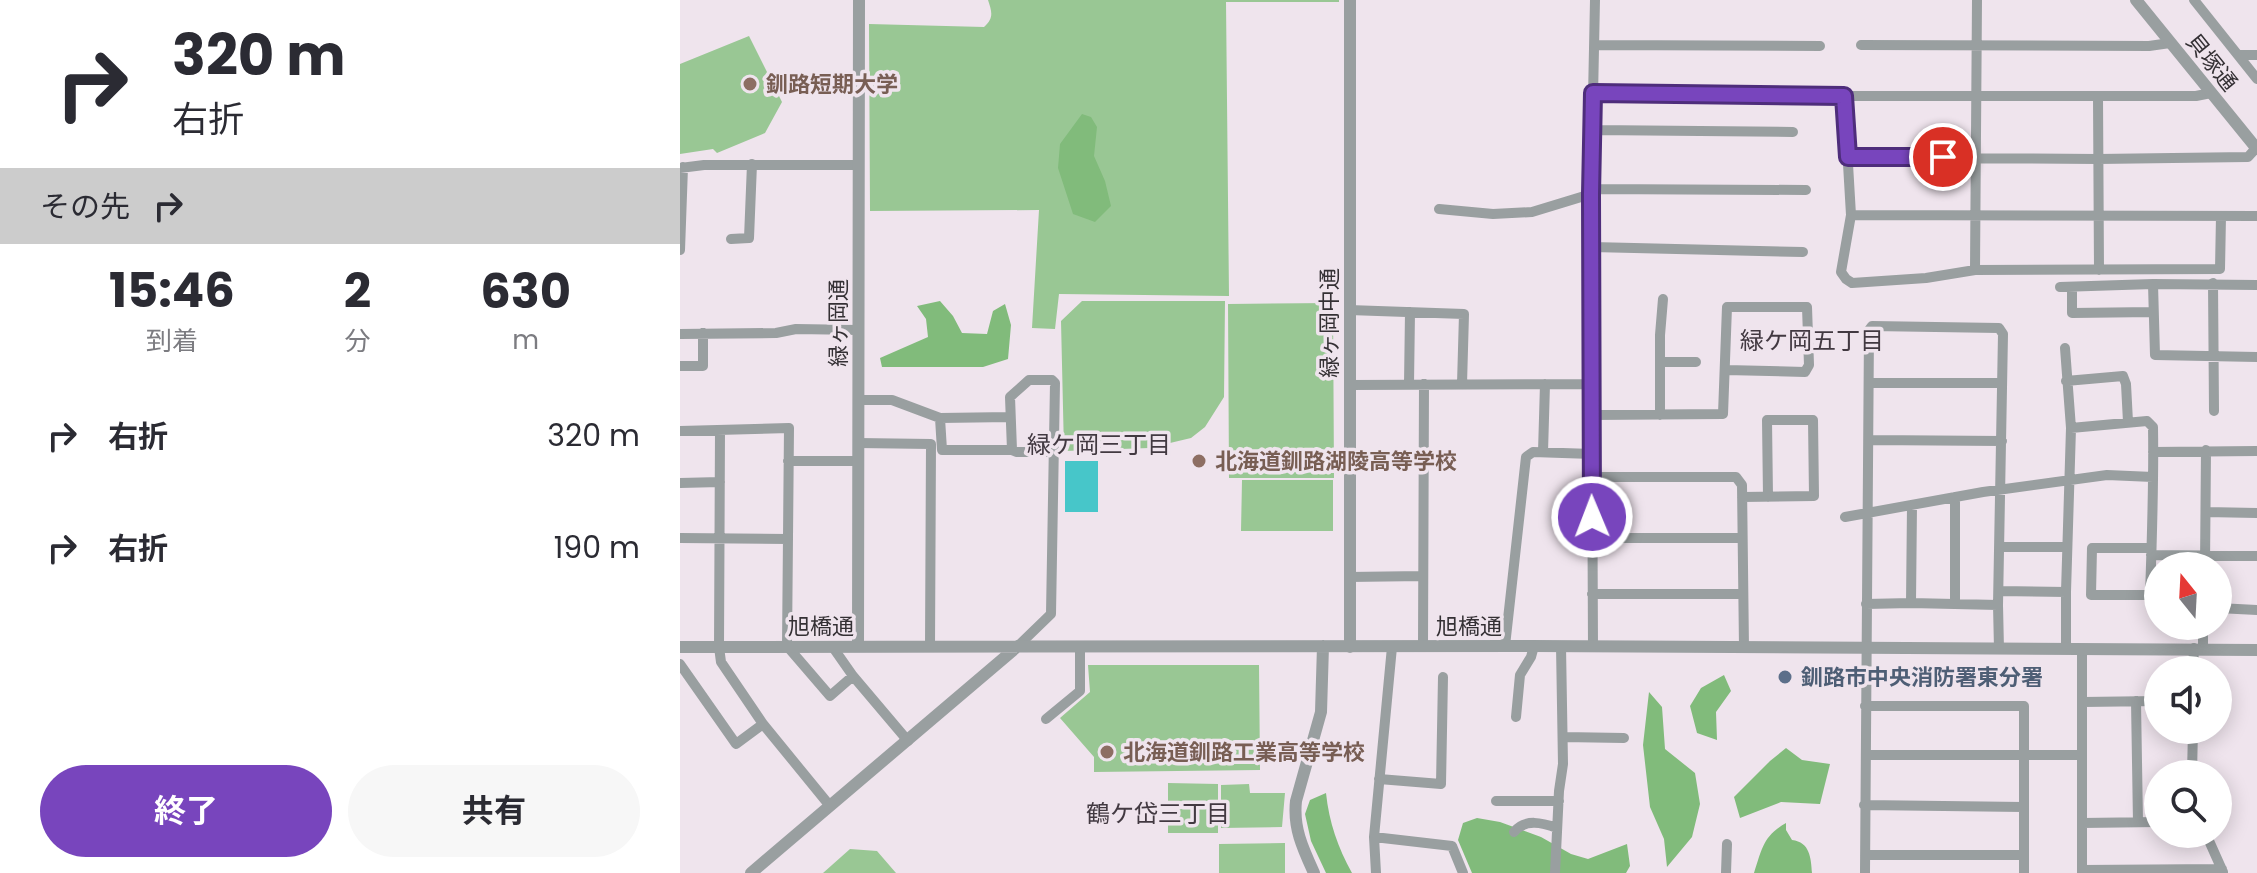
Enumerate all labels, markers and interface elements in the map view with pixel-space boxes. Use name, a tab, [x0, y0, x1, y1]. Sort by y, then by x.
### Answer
text: 320 m	[172, 16, 346, 95]
street label: 貝塚通	[2179, 27, 2244, 98]
icon: right	[40, 32, 144, 136]
place label: 釧路短期大学	[766, 69, 898, 100]
marker: 釧路短期大学	[741, 75, 759, 93]
text: 右折	[172, 94, 244, 145]
pin	[1909, 123, 1977, 191]
icon: arrive	[1921, 135, 1965, 179]
icon: right	[146, 184, 190, 228]
text: その先	[40, 185, 130, 228]
text: 15:46	[109, 257, 235, 324]
text: 2	[344, 257, 371, 324]
text: 630	[480, 258, 571, 325]
street label: 緑ヶ岡中通	[1314, 268, 1345, 378]
street label: 緑ヶ岡通	[823, 279, 854, 367]
text: m	[512, 322, 539, 358]
text: 到着	[146, 323, 198, 359]
text: 分	[345, 323, 371, 359]
district label: 緑ケ岡五丁目	[1740, 324, 1884, 357]
icon: right	[40, 414, 84, 458]
text: 320 m	[547, 414, 640, 457]
text: 右折	[108, 415, 168, 458]
district label: 緑ケ岡三丁目	[1027, 428, 1171, 461]
place label: 北海道釧路湖陵高等学校	[1215, 446, 1457, 477]
marker: 北海道釧路湖陵高等学校	[1190, 452, 1208, 470]
position arrow	[1550, 475, 1634, 559]
icon: right	[40, 526, 84, 570]
text: 190 m	[554, 526, 640, 569]
text: 右折	[108, 527, 168, 570]
north arrow	[2144, 552, 2232, 640]
map controls	[2144, 552, 2232, 848]
street label: 旭橋通	[788, 611, 854, 642]
street label: 旭橋通	[1436, 611, 1502, 642]
button: sound	[2144, 656, 2232, 744]
place label: 釧路市中央消防署東分署	[1801, 662, 2043, 693]
marker: 釧路市中央消防署東分署	[1776, 668, 1794, 686]
place label: 北海道釧路工業高等学校	[1123, 737, 1365, 768]
marker: 北海道釧路工業高等学校	[1098, 743, 1116, 761]
button: search	[2144, 760, 2232, 848]
button: 終了	[40, 765, 332, 857]
button: 共有	[348, 765, 640, 857]
district label: 鶴ケ岱三丁目	[1086, 797, 1230, 830]

